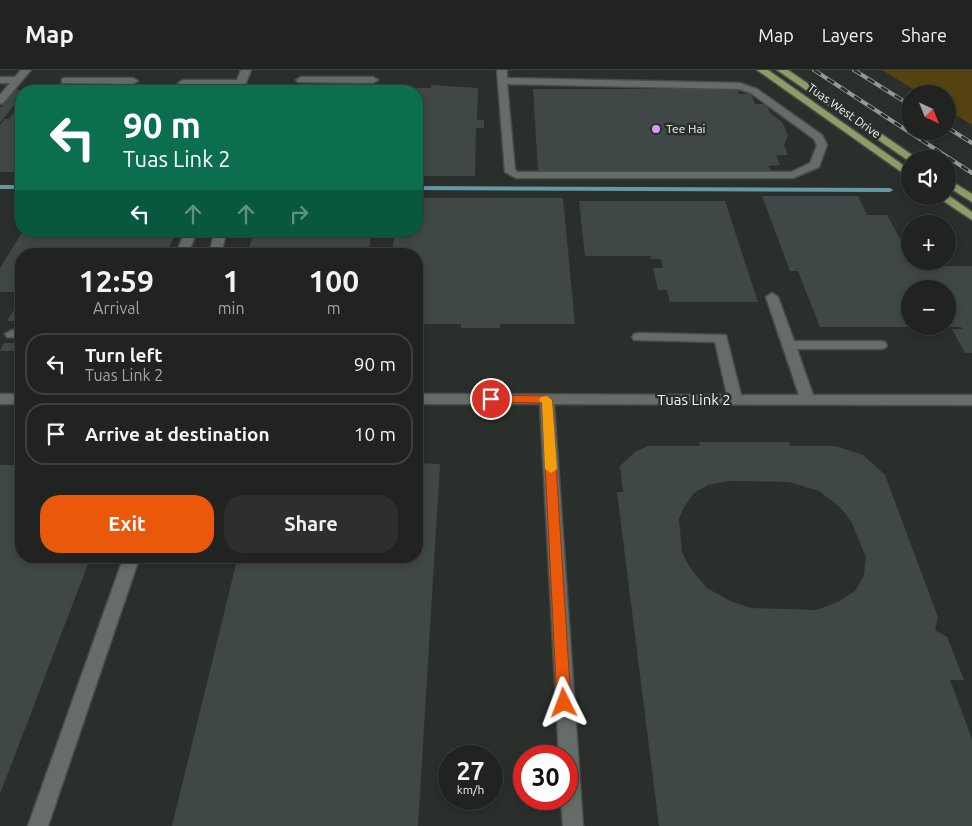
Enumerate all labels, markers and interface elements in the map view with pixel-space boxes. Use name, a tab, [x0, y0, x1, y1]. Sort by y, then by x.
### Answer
text: Map	[25, 21, 74, 48]
text: Map	[758, 25, 794, 45]
text: Layers	[822, 25, 873, 45]
text: Share	[901, 25, 947, 45]
street label: Tuas West Drive	[805, 81, 883, 141]
north arrow	[901, 85, 956, 140]
map controls	[901, 85, 956, 335]
icon: left	[40, 105, 105, 170]
text: 90 m	[123, 105, 201, 145]
place label: Tee Hai	[666, 122, 706, 135]
marker: Tee Hai	[650, 123, 662, 135]
text: Tuas Link 2	[123, 146, 231, 171]
button: sound	[901, 150, 956, 205]
icon: left	[126, 200, 154, 228]
icon: ahead	[179, 200, 207, 228]
icon: ahead	[232, 200, 260, 228]
icon: right	[285, 200, 313, 228]
button: +	[901, 215, 956, 270]
text: 12:59	[79, 264, 154, 298]
text: 1	[223, 264, 240, 298]
text: 100	[308, 264, 359, 298]
button: −	[901, 280, 956, 335]
text: Arrival	[93, 299, 140, 317]
text: min	[218, 299, 245, 317]
text: m	[327, 299, 341, 317]
text: Turn left	[85, 344, 163, 366]
icon: left	[42, 350, 70, 378]
text: 90 m	[354, 353, 396, 375]
text: Tuas Link 2	[85, 366, 163, 384]
pin	[470, 378, 512, 420]
icon: arrive	[477, 385, 505, 413]
street label: Tuas Link 2	[657, 391, 731, 408]
icon: arrive	[42, 420, 70, 448]
text: Arrive at destination	[85, 423, 270, 445]
text: 10 m	[354, 423, 396, 445]
button: Exit	[40, 495, 214, 553]
button: Share	[224, 495, 398, 553]
position arrow	[537, 676, 589, 728]
speed limit sign: 30	[513, 745, 578, 810]
text: 27	[456, 757, 485, 785]
text: km/h	[457, 783, 484, 796]

